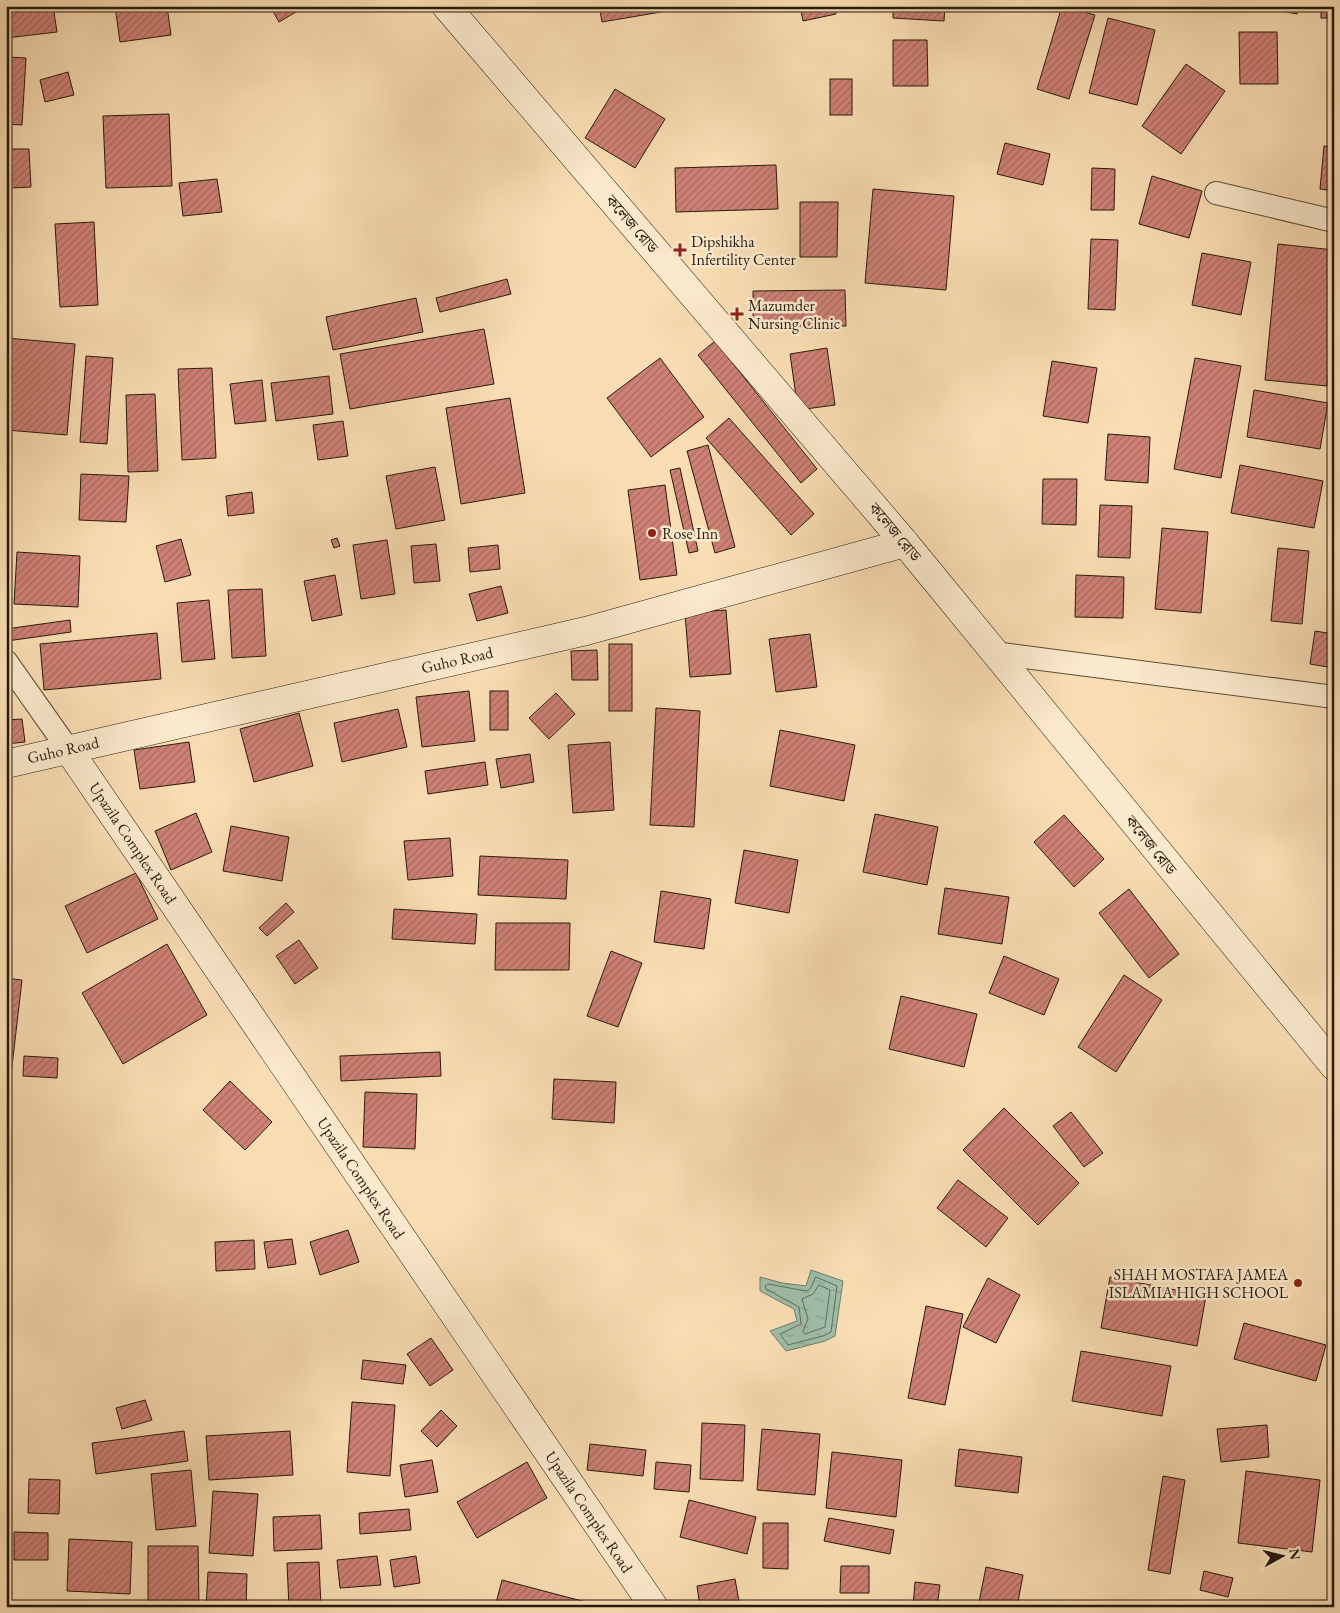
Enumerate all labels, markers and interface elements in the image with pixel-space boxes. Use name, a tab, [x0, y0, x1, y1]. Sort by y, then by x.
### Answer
street label: কলেজ রোড	[600, 190, 664, 258]
place label: Dipshikha Infertility Center	[691, 231, 796, 270]
marker: Dipshikha Infertility Center	[673, 243, 687, 257]
place label: Mazumder Nursing Clinic	[748, 295, 840, 334]
marker: Mazumder Nursing Clinic	[730, 307, 744, 321]
street label: কলেজ রোড	[864, 497, 926, 567]
place label: Rose Inn	[662, 523, 719, 544]
marker: Rose Inn	[646, 527, 658, 539]
street label: Guho Road	[419, 641, 496, 678]
street label: Guho Road	[25, 731, 102, 768]
street label: Upazila Complex Road	[84, 778, 182, 909]
street label: কলেজ রোড	[1120, 810, 1182, 880]
street label: Upazila Complex Road	[312, 1113, 410, 1244]
place label: SHAH MOSTAFA JAMEA ISLAMIA HIGH SCHOOL	[1109, 1264, 1289, 1303]
marker: SHAH MOSTAFA JAMEA ISLAMIA HIGH SCHOOL	[1292, 1277, 1304, 1289]
street label: Upazila Complex Road	[540, 1447, 638, 1578]
north arrow	[1258, 1530, 1308, 1580]
text: N	[1285, 1547, 1305, 1562]

